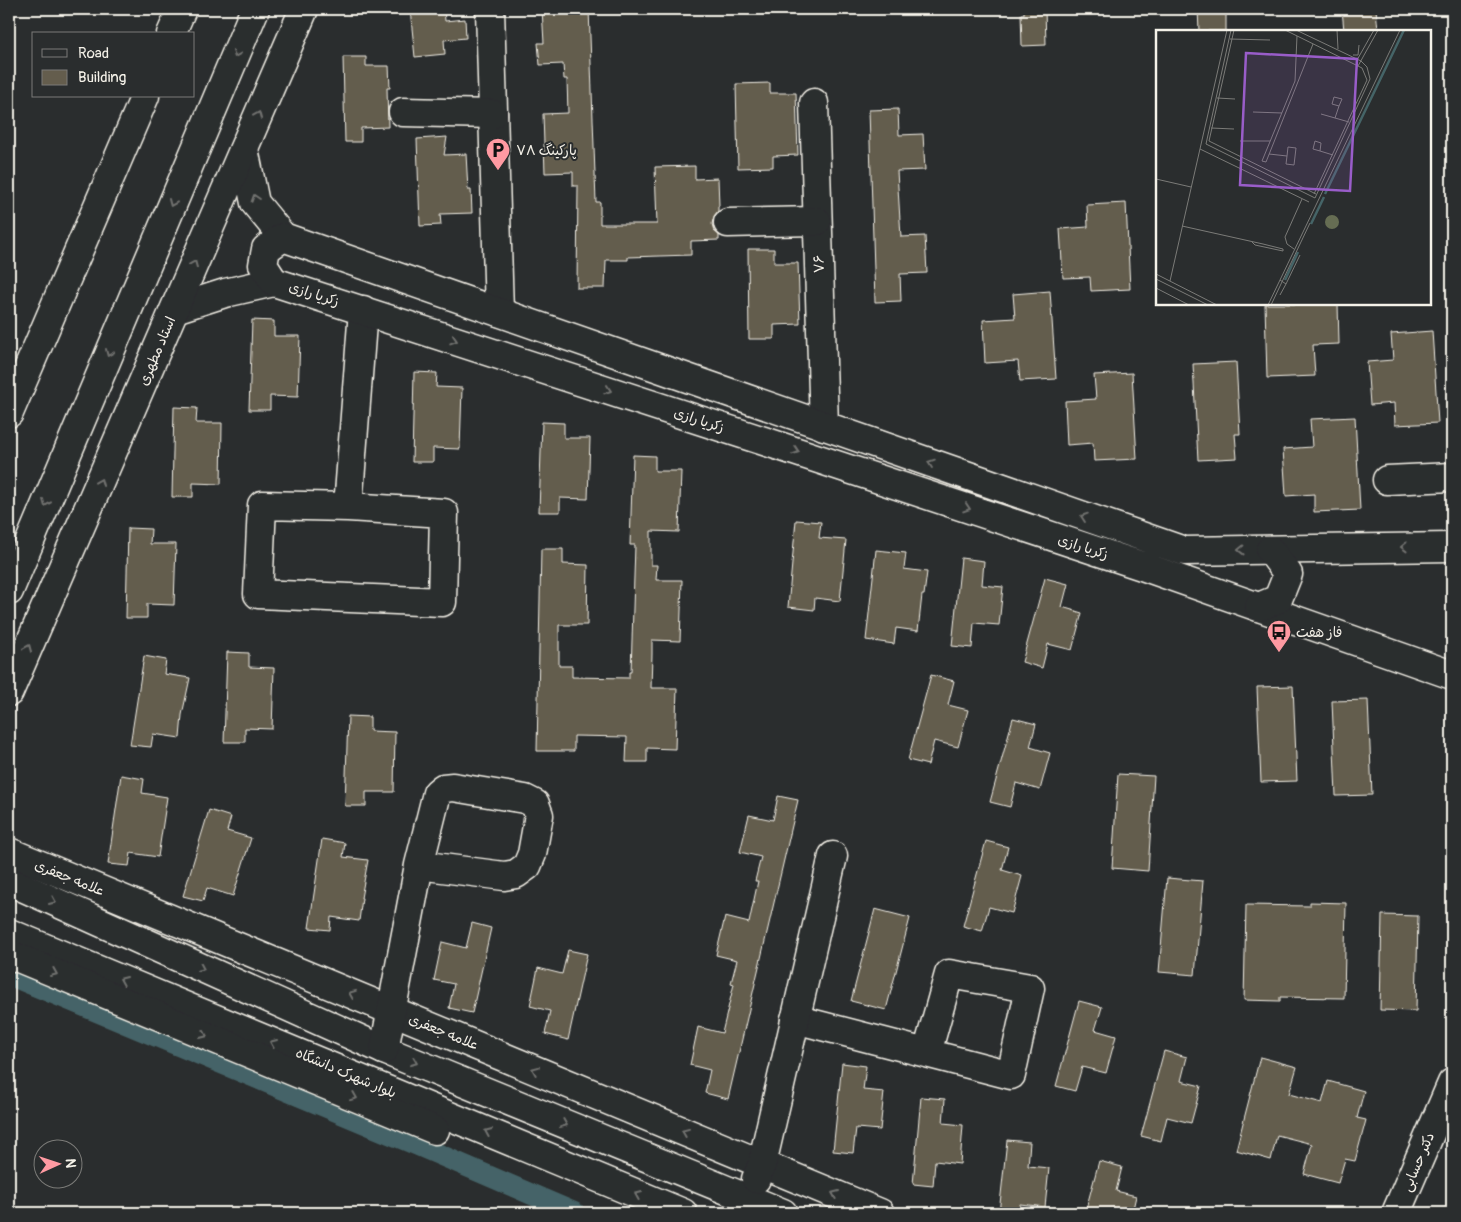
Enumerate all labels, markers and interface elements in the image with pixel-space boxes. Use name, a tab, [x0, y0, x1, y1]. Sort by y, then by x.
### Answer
inset map	[1156, 30, 1431, 305]
legend	[32, 32, 195, 98]
text: Road	[78, 44, 109, 63]
one-way arrow	[231, 49, 242, 58]
text: Building	[78, 68, 126, 87]
one-way arrow	[252, 111, 263, 120]
parking icon: پارکینگ ۷۸	[485, 137, 511, 171]
place label: پارکینگ ۷۸	[516, 142, 577, 160]
one-way arrow	[251, 194, 261, 203]
one-way arrow	[168, 198, 179, 207]
street label: ۷۶	[810, 255, 828, 273]
one-way arrow	[188, 260, 199, 269]
street label: زکریا رازی	[287, 278, 341, 310]
street label: استاد مطهری	[135, 314, 179, 388]
one-way arrow	[449, 334, 457, 344]
one-way arrow	[105, 348, 116, 357]
one-way arrow	[603, 385, 612, 395]
street label: زکریا رازی	[672, 404, 726, 436]
one-way arrow	[791, 446, 800, 456]
one-way arrow	[927, 459, 936, 469]
one-way arrow	[93, 478, 104, 487]
one-way arrow	[42, 498, 52, 507]
one-way arrow	[962, 502, 970, 512]
one-way arrow	[1081, 512, 1089, 522]
street label: زکریا رازی	[1056, 531, 1110, 563]
one-way arrow	[1399, 542, 1407, 553]
one-way arrow	[1237, 545, 1244, 555]
bus stop icon: فاز هفت	[1266, 619, 1292, 653]
place label: فاز هفت	[1296, 624, 1342, 641]
one-way arrow	[22, 644, 33, 653]
street label: علامه جعفری	[32, 856, 108, 900]
one-way arrow	[48, 895, 57, 905]
one-way arrow	[196, 961, 205, 972]
one-way arrow	[49, 966, 58, 977]
one-way arrow	[120, 976, 128, 986]
one-way arrow	[348, 990, 357, 1001]
street label: علامه جعفری	[406, 1010, 482, 1054]
one-way arrow	[199, 1029, 208, 1040]
one-way arrow	[270, 1038, 278, 1048]
street label: بلوار شهرک دانشگاه	[293, 1044, 399, 1102]
one-way arrow	[409, 1056, 418, 1066]
one-way arrow	[531, 1065, 540, 1076]
one-way arrow	[349, 1091, 358, 1102]
one-way arrow	[559, 1117, 568, 1128]
one-way arrow	[484, 1128, 493, 1138]
one-way arrow	[681, 1128, 690, 1138]
street label: دکتر حسابی	[1398, 1130, 1438, 1194]
north arrow	[32, 1140, 82, 1190]
text: N	[62, 1158, 79, 1169]
one-way arrow	[634, 1190, 643, 1201]
one-way arrow	[831, 1190, 840, 1201]

